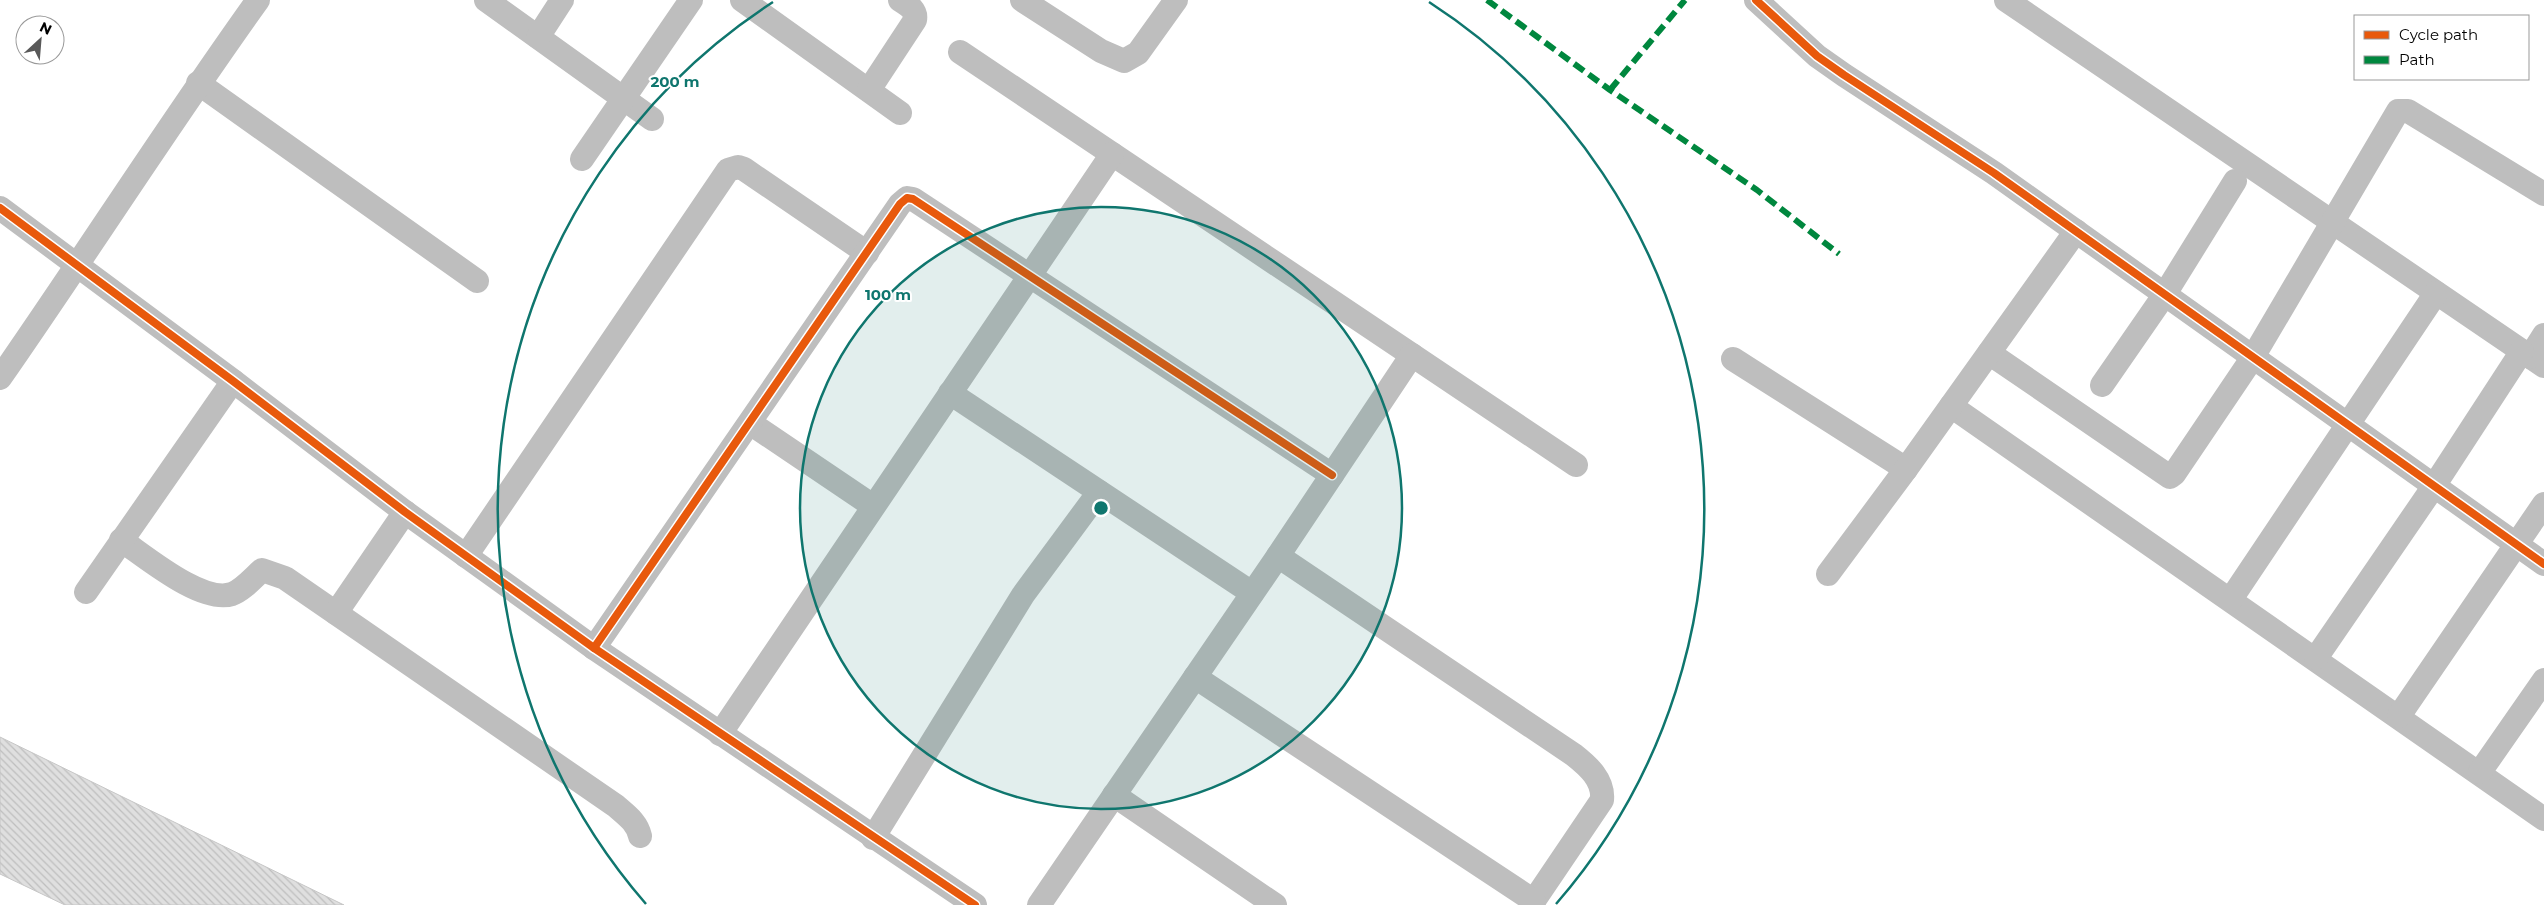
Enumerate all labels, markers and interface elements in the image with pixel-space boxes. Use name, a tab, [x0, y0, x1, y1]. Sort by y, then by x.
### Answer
north arrow	[15, 15, 65, 65]
legend	[2354, 15, 2529, 80]
text: N	[37, 18, 55, 39]
text: Cycle path	[2399, 25, 2478, 44]
text: Path	[2399, 50, 2435, 69]
text: 200 m	[650, 72, 700, 91]
text: 100 m	[865, 285, 911, 304]
centre of rings	[1092, 499, 1110, 517]

